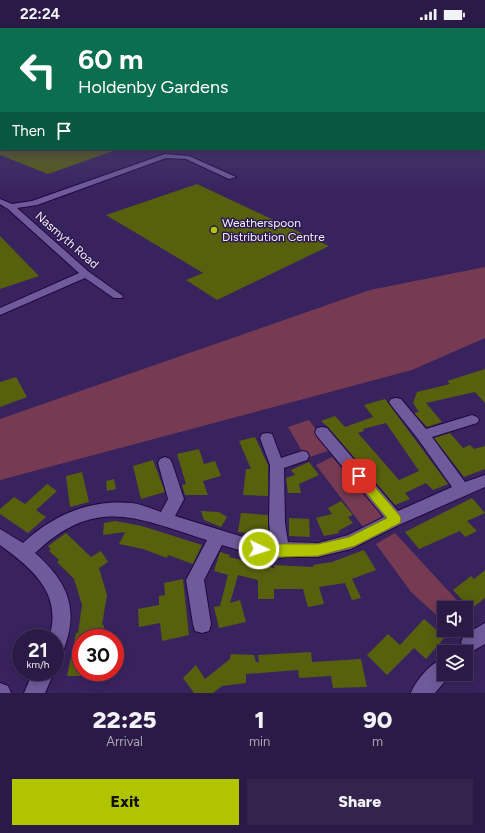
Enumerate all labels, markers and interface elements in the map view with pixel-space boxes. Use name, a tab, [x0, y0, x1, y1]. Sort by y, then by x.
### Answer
text: 22:24	[20, 5, 60, 23]
text: 60 m	[78, 42, 143, 76]
icon: left	[12, 44, 64, 96]
text: Holdenby Gardens	[78, 76, 228, 98]
icon: arrive	[53, 120, 75, 142]
text: Then	[12, 122, 45, 140]
street label: Nasmyth Road	[32, 209, 102, 271]
place label: Weatherspoon Distribution Centre	[222, 216, 325, 244]
marker: Weatherspoon Distribution Centre	[209, 225, 219, 235]
pin	[342, 459, 376, 493]
icon: arrive	[348, 465, 370, 487]
position arrow	[238, 528, 280, 570]
map controls	[437, 601, 473, 681]
button: sound	[437, 601, 473, 637]
speed limit sign: 30	[72, 629, 124, 681]
text: 21	[28, 638, 48, 662]
button: layers	[437, 645, 473, 681]
text: km/h	[27, 658, 49, 671]
text: 22:25	[92, 705, 157, 734]
text: 1	[255, 705, 265, 734]
text: 90	[363, 705, 393, 734]
text: Arrival	[106, 734, 143, 749]
text: min	[249, 734, 270, 749]
text: m	[372, 734, 383, 749]
button: Exit	[12, 779, 239, 825]
button: Share	[247, 779, 473, 825]

